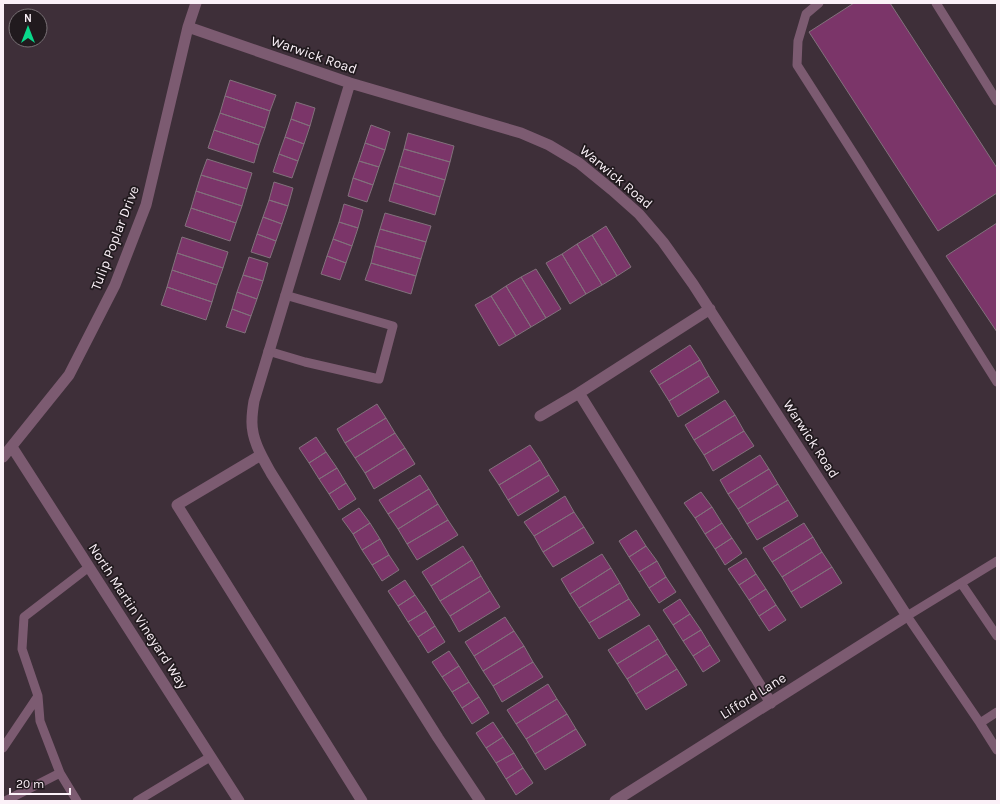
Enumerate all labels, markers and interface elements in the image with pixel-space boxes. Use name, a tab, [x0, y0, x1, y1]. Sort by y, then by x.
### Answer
north arrow	[8, 8, 48, 48]
text: N	[24, 12, 32, 25]
street label: Warwick Road	[269, 32, 359, 78]
street label: Warwick Road	[576, 142, 656, 212]
street label: Tulip Poplar Drive	[87, 183, 143, 293]
street label: Warwick Road	[779, 397, 843, 481]
street label: North Martin Vineyard Way	[85, 540, 192, 692]
street label: Lifford Lane	[717, 669, 789, 723]
scale bar	[10, 770, 70, 796]
text: 20 m	[16, 777, 44, 791]

